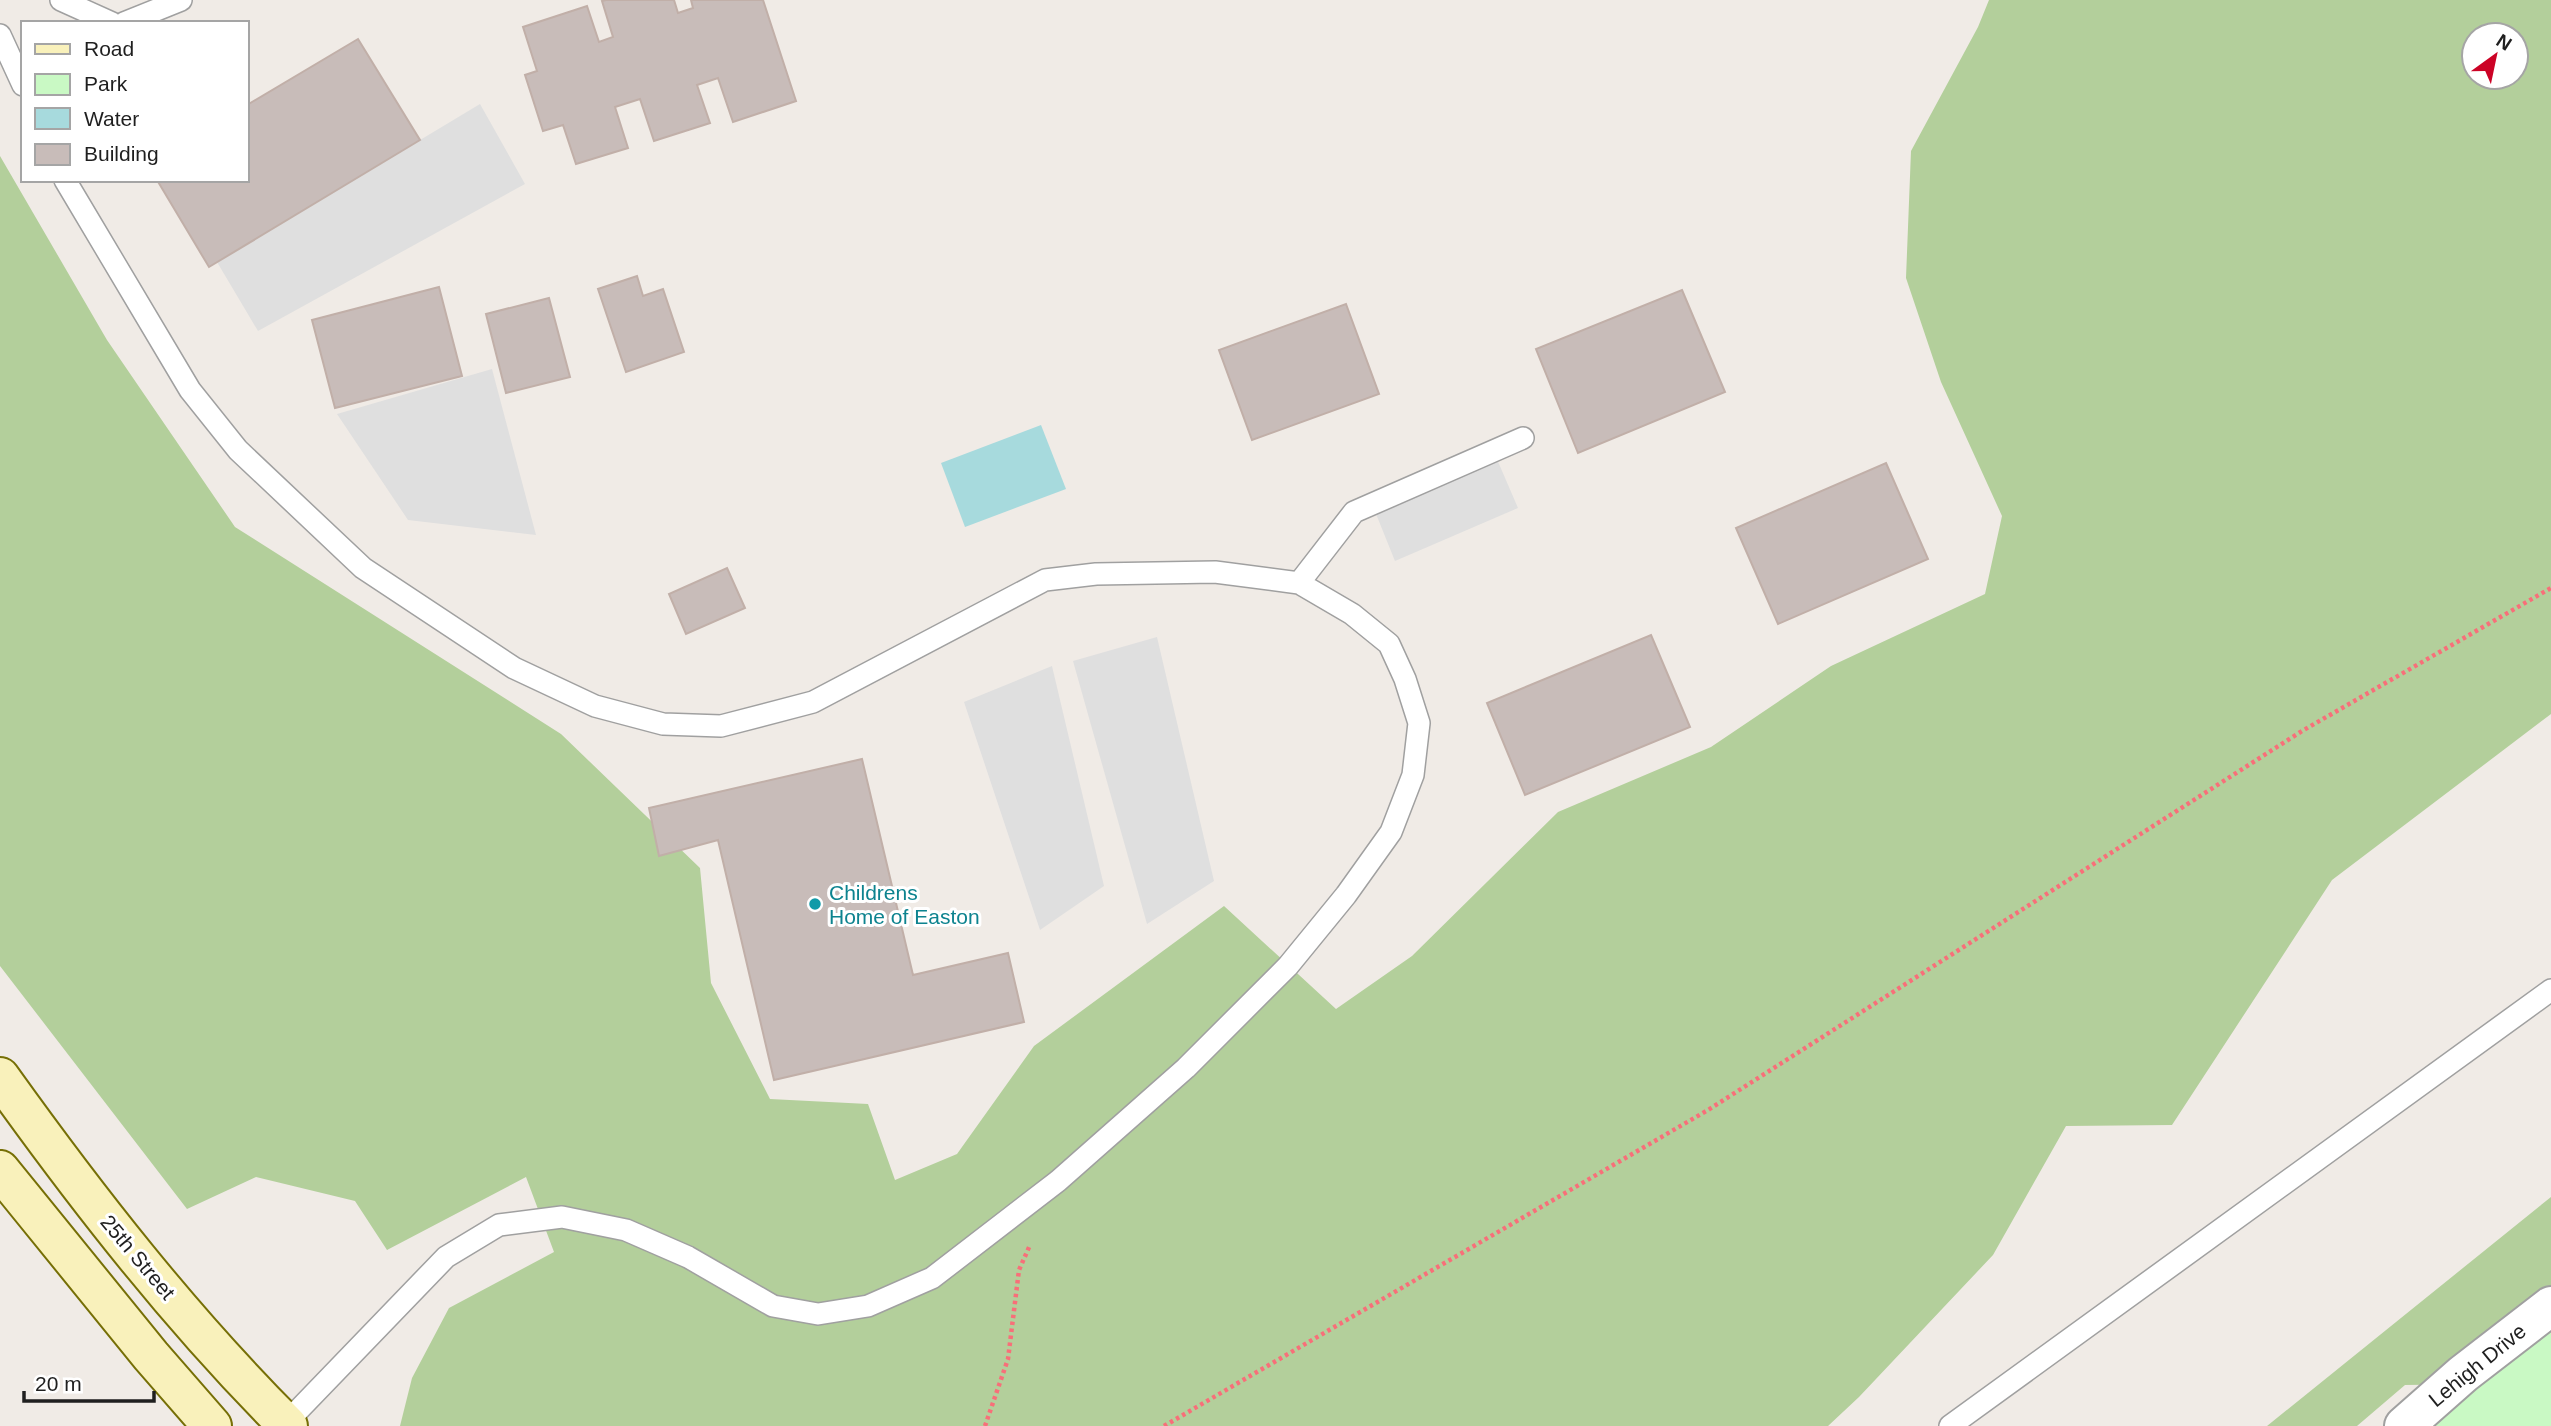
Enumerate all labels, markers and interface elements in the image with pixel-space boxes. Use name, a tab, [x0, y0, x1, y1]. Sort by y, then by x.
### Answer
legend	[21, 21, 248, 182]
north arrow	[2460, 21, 2530, 91]
text: N	[2493, 30, 2515, 55]
text: Road	[84, 37, 134, 60]
text: Park	[84, 72, 128, 95]
text: Water	[84, 107, 139, 130]
text: Building	[84, 142, 159, 165]
place label: Childrens Home of Easton	[829, 881, 980, 928]
marker: Childrens Home of Easton	[807, 896, 823, 912]
street label: 25th Street	[96, 1210, 180, 1304]
street label: Lehigh Drive	[2424, 1319, 2530, 1411]
scale bar	[24, 1360, 154, 1404]
text: 20 m	[35, 1372, 82, 1395]

